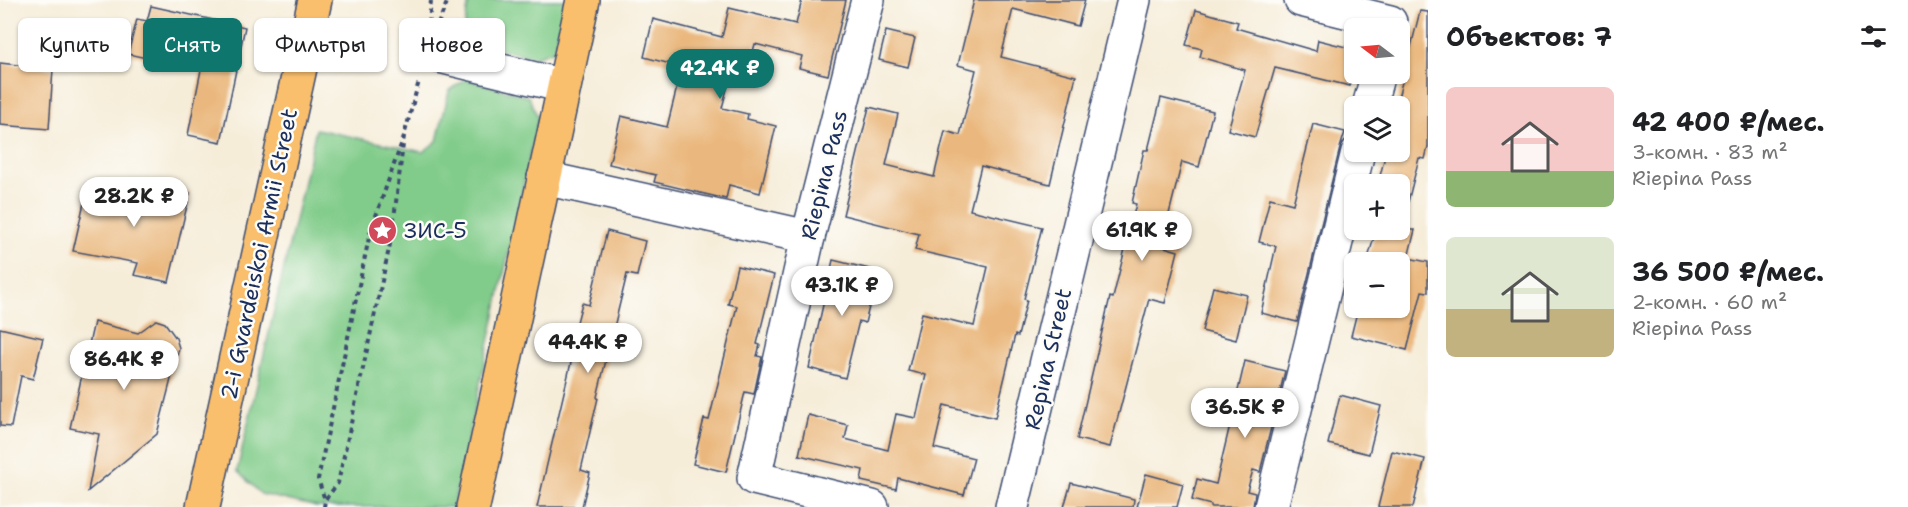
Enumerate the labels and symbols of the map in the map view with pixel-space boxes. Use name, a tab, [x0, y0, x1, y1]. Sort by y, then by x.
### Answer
north arrow	[1344, 18, 1410, 84]
pin: 42.4K ₽	[665, 49, 775, 100]
street label: 2-i Gvardeiskoi Armii Street	[214, 106, 304, 402]
street label: Riepina Pass	[794, 107, 854, 243]
pin: 28.2K ₽	[79, 177, 189, 228]
pin: 61.9K ₽	[1087, 211, 1197, 262]
place icon: ЗИС-5	[367, 214, 399, 246]
place label: ЗИС-5	[404, 216, 467, 245]
pin: 43.1K ₽	[787, 266, 897, 317]
street label: Repina Street	[1018, 285, 1078, 433]
pin: 44.4K ₽	[533, 323, 643, 374]
pin: 86.4K ₽	[69, 340, 179, 391]
pin: 36.5K ₽	[1190, 388, 1300, 439]

